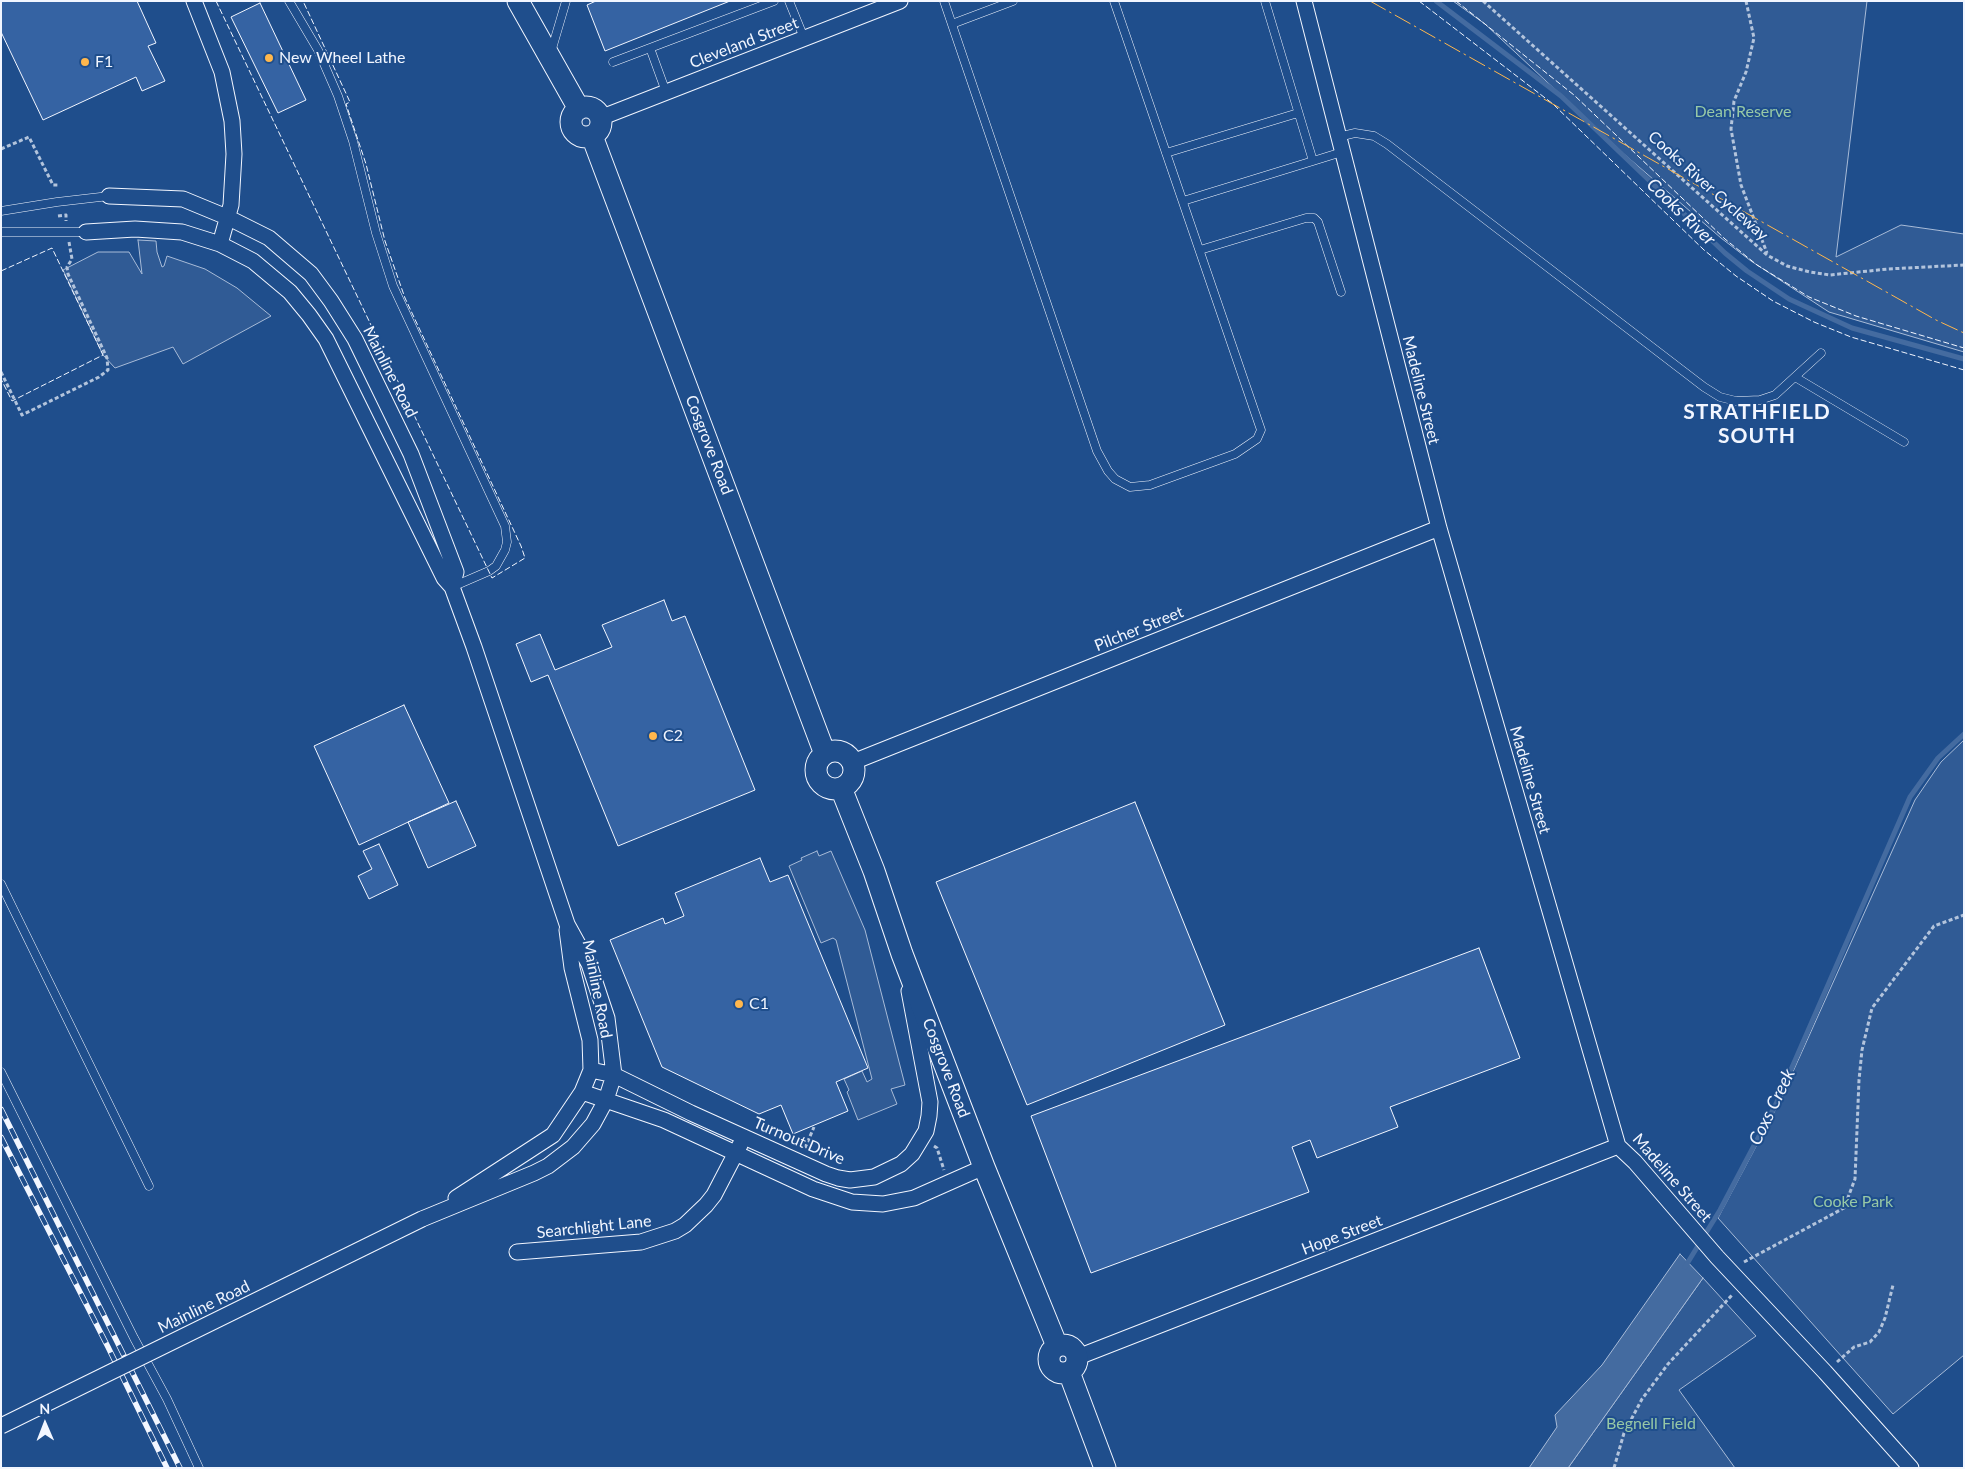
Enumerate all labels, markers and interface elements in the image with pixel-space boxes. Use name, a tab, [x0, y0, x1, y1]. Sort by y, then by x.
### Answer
street label: Cleveland Street	[687, 13, 801, 73]
place label: New Wheel Lathe	[279, 48, 405, 68]
place label: F1	[95, 52, 113, 72]
marker: New Wheel Lathe	[263, 52, 275, 64]
marker: F1	[79, 56, 91, 68]
park label: Dean Reserve	[1694, 102, 1792, 122]
street label: Cooks River Cycleway	[1644, 127, 1772, 245]
water label: Cooks River	[1642, 174, 1720, 250]
street label: Mainline Road	[359, 323, 421, 421]
street label: Madeline Street	[1398, 334, 1444, 446]
street label: Cosgrove Road	[681, 392, 737, 498]
district label: STRATHFIELD SOUTH	[1682, 399, 1832, 449]
street label: Pilcher Street	[1092, 602, 1186, 656]
street label: Madeline Street	[1505, 724, 1555, 836]
place label: C2	[663, 726, 683, 746]
marker: C2	[647, 730, 659, 742]
street label: Mainline Road	[578, 938, 616, 1040]
place label: C1	[749, 994, 769, 1014]
marker: C1	[733, 998, 745, 1010]
street label: Cosgrove Road	[918, 1015, 974, 1121]
water label: Coxs Creek	[1744, 1065, 1800, 1149]
street label: Turnout Drive	[750, 1113, 848, 1169]
street label: Madeline Street	[1628, 1130, 1716, 1226]
park label: Cooke Park	[1813, 1192, 1893, 1212]
street label: Searchlight Lane	[536, 1211, 652, 1243]
street label: Hope Street	[1299, 1211, 1385, 1259]
street label: Mainline Road	[155, 1276, 253, 1338]
north arrow	[20, 1399, 70, 1449]
text: N	[39, 1400, 50, 1417]
park label: Begnell Field	[1606, 1414, 1696, 1434]

